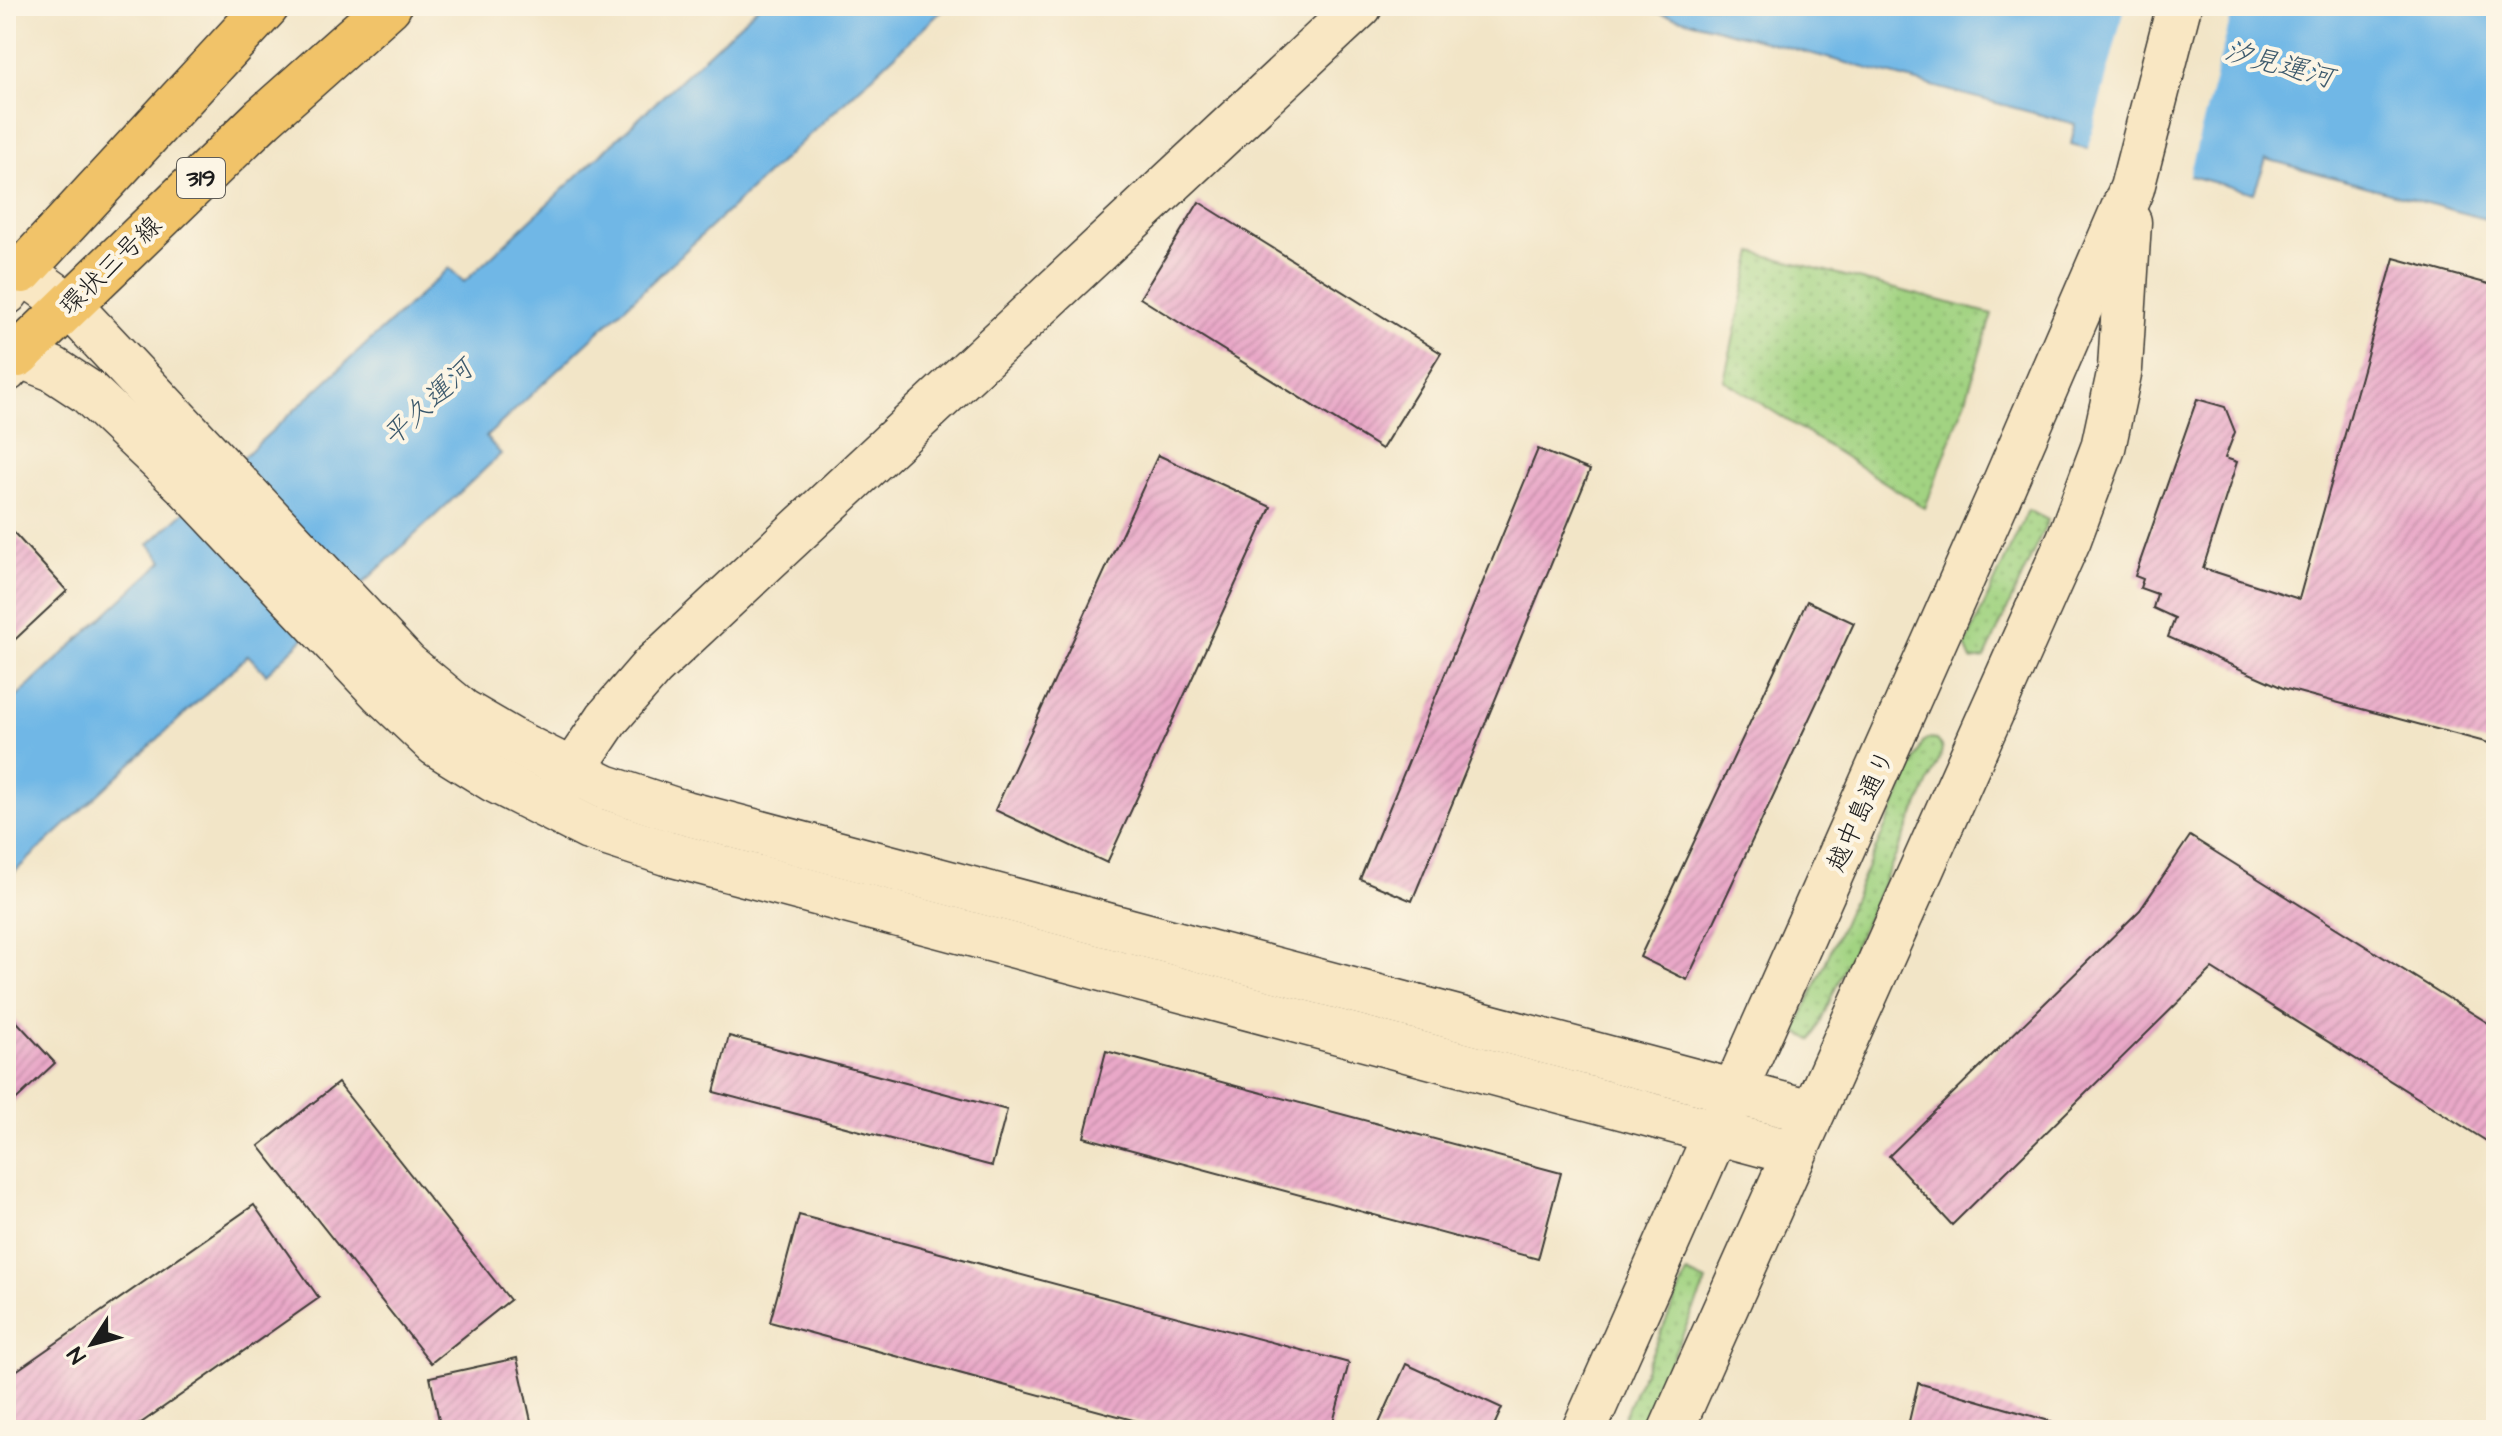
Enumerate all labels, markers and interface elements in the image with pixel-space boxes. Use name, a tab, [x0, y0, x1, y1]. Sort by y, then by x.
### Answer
water label: 汐見運河	[2219, 31, 2342, 99]
road number: 319	[177, 158, 225, 198]
street label: 環状三号線	[51, 208, 170, 324]
water label: 平久運河	[374, 348, 485, 456]
street label: 越中島通り	[1818, 744, 1904, 877]
north arrow	[52, 1304, 132, 1384]
text: N	[60, 1340, 94, 1370]

